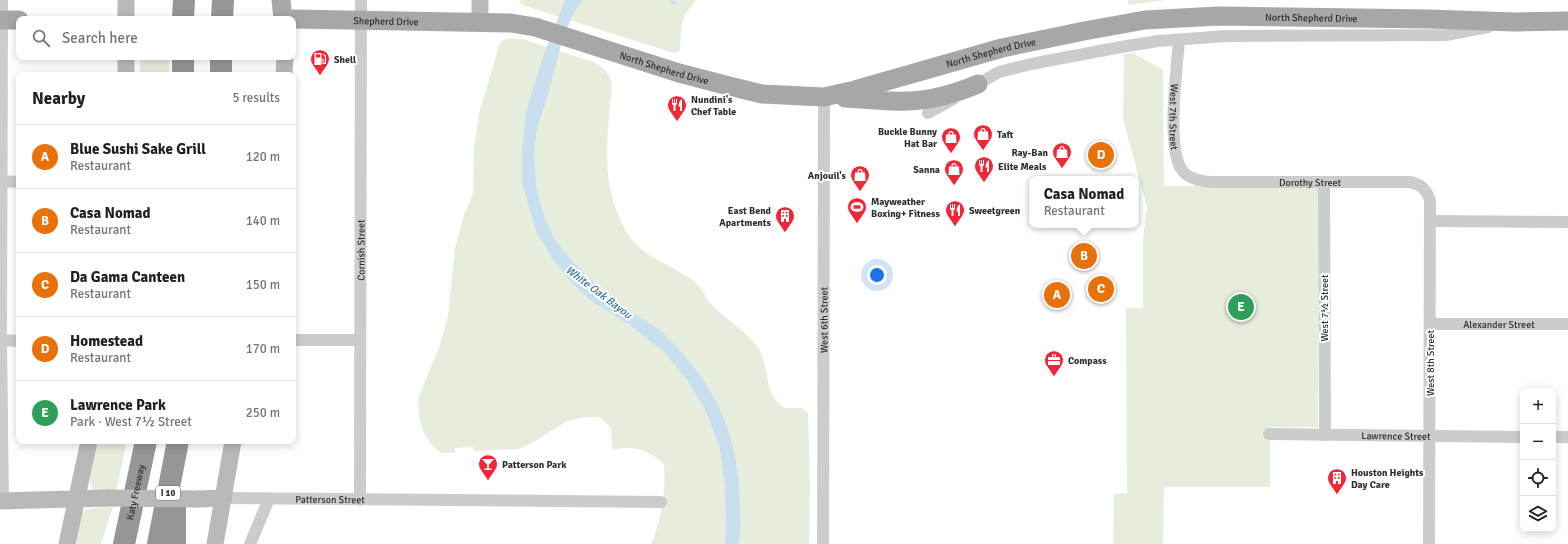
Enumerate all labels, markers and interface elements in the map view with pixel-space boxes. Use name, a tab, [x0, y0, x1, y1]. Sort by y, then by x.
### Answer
street label: North Shepherd Drive	[1265, 12, 1358, 25]
street label: Shepherd Drive	[353, 15, 419, 28]
search box	[16, 16, 296, 60]
icon: search	[30, 27, 52, 49]
text: Search here	[62, 29, 138, 47]
street label: North Shepherd Drive	[945, 36, 1037, 71]
fuel station icon: Shell	[309, 48, 331, 76]
street label: North Shepherd Drive	[618, 49, 710, 87]
place label: Shell	[334, 54, 356, 66]
street label: West 7th Street	[1166, 83, 1180, 151]
text: Nearby	[32, 88, 85, 109]
text: 5 results	[232, 90, 280, 106]
restaurant icon: Nundini's Chef Table	[666, 94, 688, 122]
place label: Nundini's Chef Table	[691, 94, 736, 118]
shop icon: Taft	[972, 123, 994, 151]
place label: Buckle Bunny Hat Bar	[878, 126, 937, 150]
shop icon: Buckle Bunny Hat Bar	[940, 126, 962, 154]
place label: Taft	[997, 129, 1014, 141]
text: Blue Sushi Sake Grill	[70, 140, 206, 158]
pin: D	[1088, 140, 1114, 170]
shop icon: Ray-Ban	[1051, 141, 1073, 169]
place label: Ray-Ban	[1011, 147, 1049, 159]
text: A	[41, 149, 49, 165]
text: 120 m	[246, 149, 280, 165]
restaurant icon: Elite Meals	[973, 155, 995, 183]
text: Restaurant	[70, 158, 131, 174]
shop icon: Sanna	[943, 158, 965, 186]
place label: Elite Meals	[998, 161, 1047, 173]
shop icon: Anjouil's	[849, 164, 871, 192]
place label: Sanna	[913, 164, 940, 176]
place label: Anjouil's	[808, 170, 847, 182]
popup	[1029, 176, 1139, 228]
street label: Dorothy Street	[1279, 177, 1342, 189]
text: Casa Nomad	[1044, 185, 1124, 203]
sports icon: Mayweather Boxing+ Fitness	[846, 196, 868, 224]
place label: Mayweather Boxing+ Fitness	[871, 196, 940, 220]
restaurant icon: Sweetgreen	[944, 199, 966, 227]
text: Restaurant	[1044, 203, 1105, 219]
text: Casa Nomad	[70, 204, 151, 222]
place label: East Bend Apartments	[719, 205, 772, 229]
building icon: East Bend Apartments	[774, 205, 796, 233]
place label: Sweetgreen	[969, 205, 1021, 217]
text: B	[41, 213, 49, 229]
text: 140 m	[246, 213, 280, 229]
street label: Cornish Street	[355, 219, 368, 281]
text: Restaurant	[70, 222, 131, 238]
pin: B	[1071, 241, 1097, 271]
water label: White Oak Bayou	[563, 263, 635, 322]
your location	[867, 265, 887, 285]
text: Da Gama Canteen	[70, 268, 185, 286]
pin: C	[1088, 274, 1114, 304]
street label: West 7½ Street	[1319, 274, 1331, 342]
text: C	[41, 277, 49, 293]
text: 150 m	[246, 277, 280, 293]
pin: A	[1044, 280, 1070, 310]
text: Restaurant	[70, 286, 131, 302]
street label: West 6th Street	[818, 287, 831, 353]
pin: E	[1228, 292, 1254, 322]
street label: Alexander Street	[1463, 319, 1535, 331]
street label: West 8th Street	[1425, 330, 1437, 396]
text: Homestead	[70, 332, 143, 350]
text: D	[41, 341, 49, 357]
text: 170 m	[246, 341, 280, 357]
office icon: Compass	[1043, 349, 1065, 377]
text: Restaurant	[70, 350, 131, 366]
place label: Compass	[1068, 355, 1107, 367]
map controls	[1520, 388, 1556, 532]
button: +	[1520, 388, 1556, 424]
text: Lawrence Park	[70, 396, 166, 414]
text: E	[41, 405, 49, 421]
text: 250 m	[246, 405, 280, 421]
text: Park · West 7½ Street	[70, 414, 192, 430]
button: −	[1520, 424, 1556, 460]
street label: Lawrence Street	[1361, 430, 1431, 443]
bar icon: Patterson Park	[477, 453, 499, 481]
place label: Patterson Park	[502, 459, 567, 471]
button: locate	[1520, 460, 1556, 496]
street label: Katy Freeway	[124, 463, 148, 521]
building icon: Houston Heights Day Care	[1326, 467, 1348, 495]
place label: Houston Heights Day Care	[1351, 467, 1424, 491]
road number: I 10	[156, 486, 180, 500]
street label: Patterson Street	[295, 494, 365, 506]
button: layers	[1520, 496, 1556, 532]

